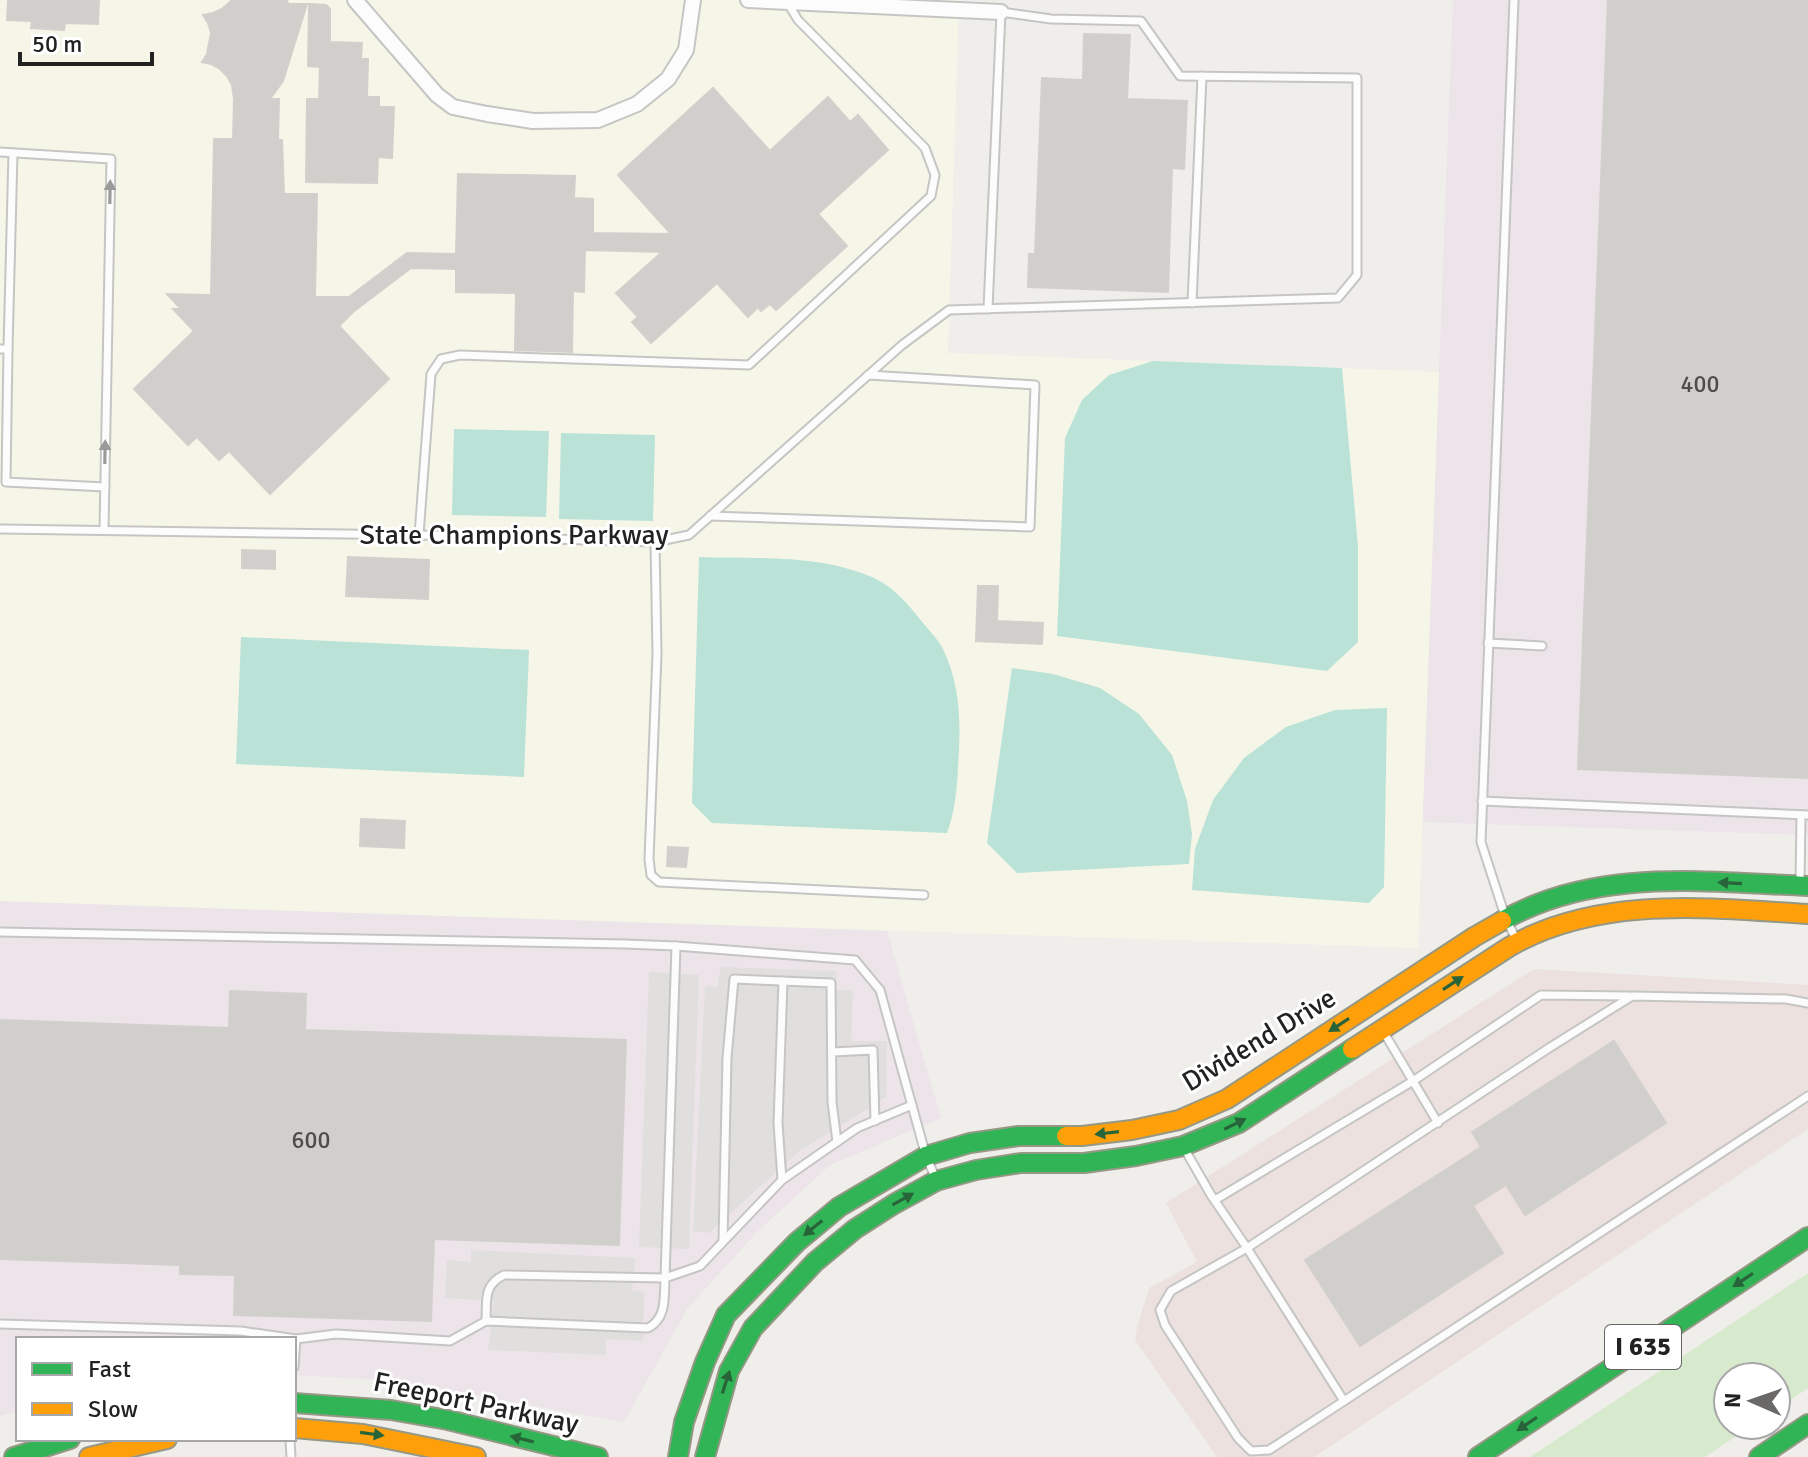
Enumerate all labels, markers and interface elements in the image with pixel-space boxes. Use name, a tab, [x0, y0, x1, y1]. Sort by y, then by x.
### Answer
scale bar	[20, 16, 152, 66]
text: 50 m	[32, 29, 82, 59]
one-way arrow	[104, 179, 116, 204]
house number: 400	[1681, 369, 1719, 399]
one-way arrow	[99, 439, 111, 464]
street label: State Champions Parkway	[360, 518, 669, 552]
one-way arrow	[1717, 876, 1742, 889]
one-way arrow	[1442, 976, 1464, 991]
street label: Dividend Drive	[1176, 981, 1342, 1099]
one-way arrow	[1329, 1017, 1350, 1032]
one-way arrow	[1223, 1117, 1246, 1131]
house number: 600	[292, 1125, 330, 1155]
one-way arrow	[1094, 1127, 1119, 1140]
one-way arrow	[892, 1193, 915, 1206]
one-way arrow	[804, 1219, 824, 1236]
one-way arrow	[1732, 1272, 1754, 1287]
road number: I 635	[1605, 1325, 1681, 1369]
legend	[16, 1337, 296, 1441]
text: Fast	[88, 1354, 131, 1384]
north arrow	[1712, 1361, 1792, 1441]
street label: Freeport Parkway	[370, 1365, 582, 1441]
one-way arrow	[720, 1370, 732, 1394]
text: N	[1719, 1392, 1746, 1408]
text: Slow	[88, 1394, 138, 1424]
one-way arrow	[1516, 1416, 1537, 1431]
one-way arrow	[360, 1428, 385, 1441]
one-way arrow	[509, 1433, 534, 1445]

